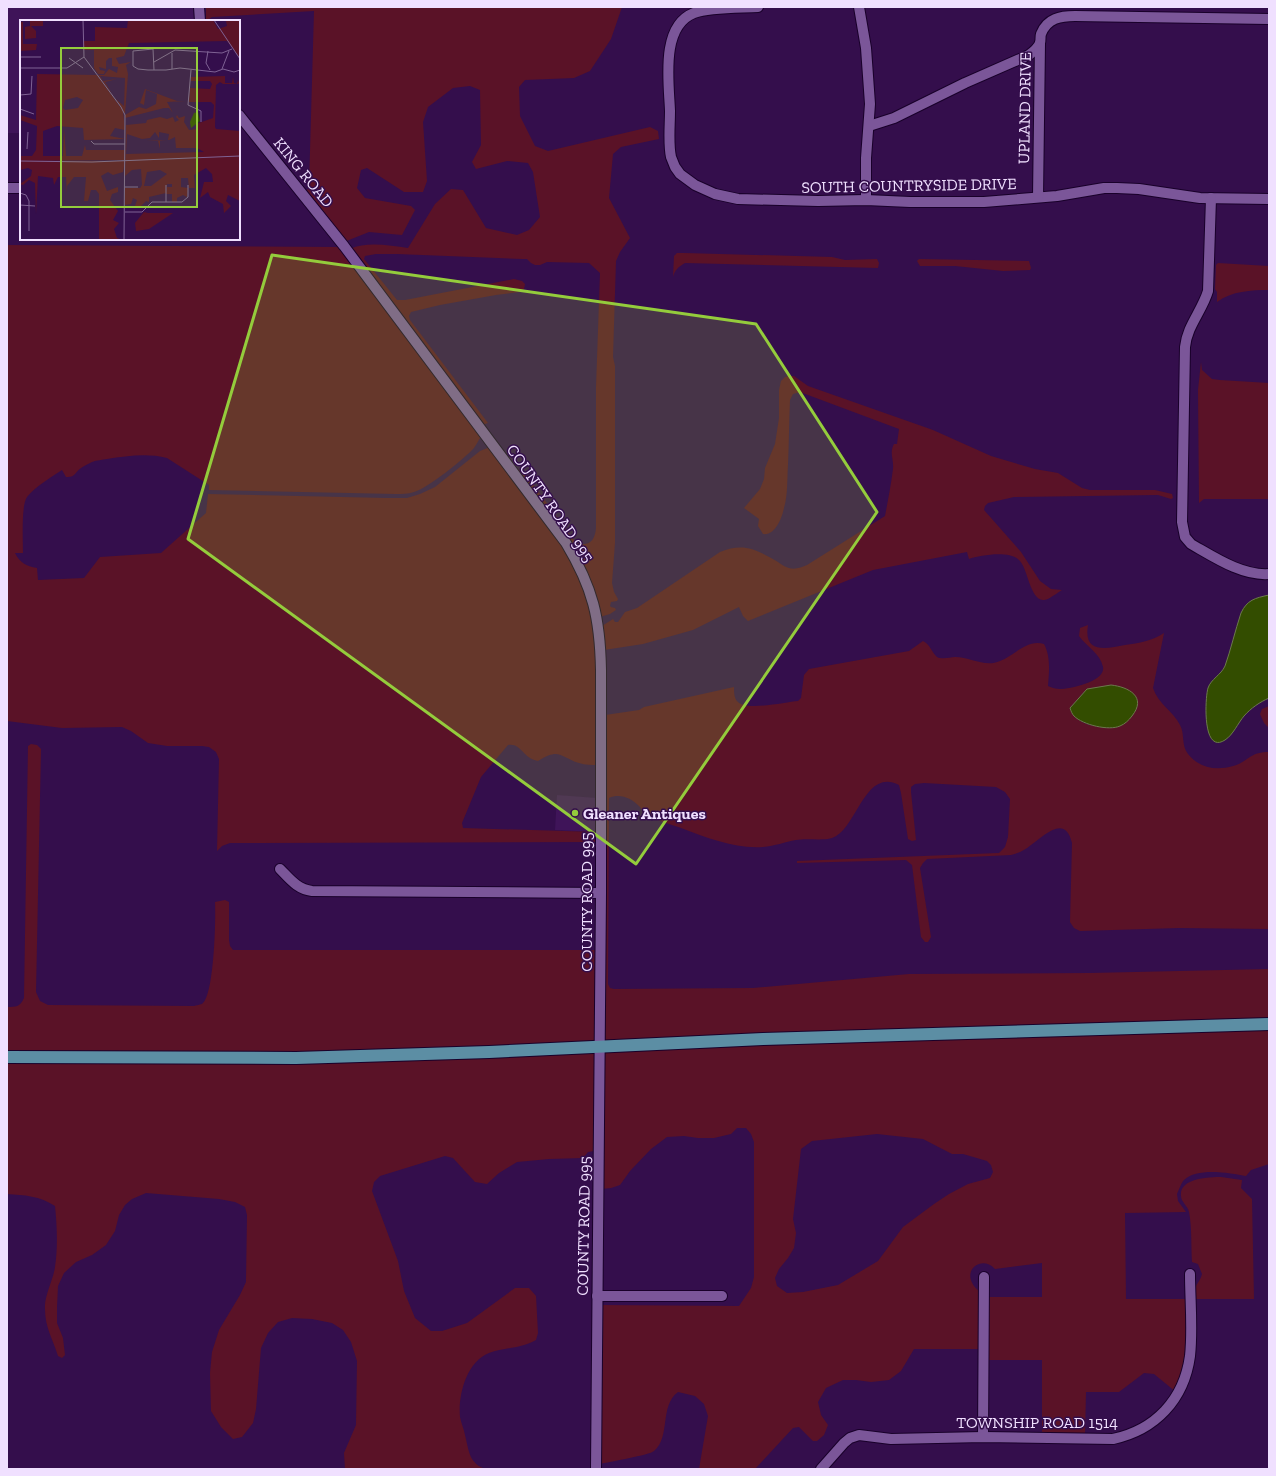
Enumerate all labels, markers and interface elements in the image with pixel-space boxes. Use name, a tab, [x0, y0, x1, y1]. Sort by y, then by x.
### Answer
inset map	[20, 20, 240, 240]
street label: UPLAND DRIVE	[1014, 52, 1035, 164]
street label: KING ROAD	[270, 134, 338, 211]
street label: SOUTH COUNTRYSIDE DRIVE	[801, 174, 1017, 197]
street label: COUNTY ROAD 995	[503, 441, 598, 566]
place label: Gleaner Antiques	[583, 804, 706, 823]
marker: Gleaner Antiques	[570, 808, 580, 818]
street label: COUNTY ROAD 995	[577, 832, 596, 972]
street label: COUNTY ROAD 995	[573, 1156, 594, 1296]
street label: TOWNSHIP ROAD 1514	[956, 1413, 1118, 1432]

